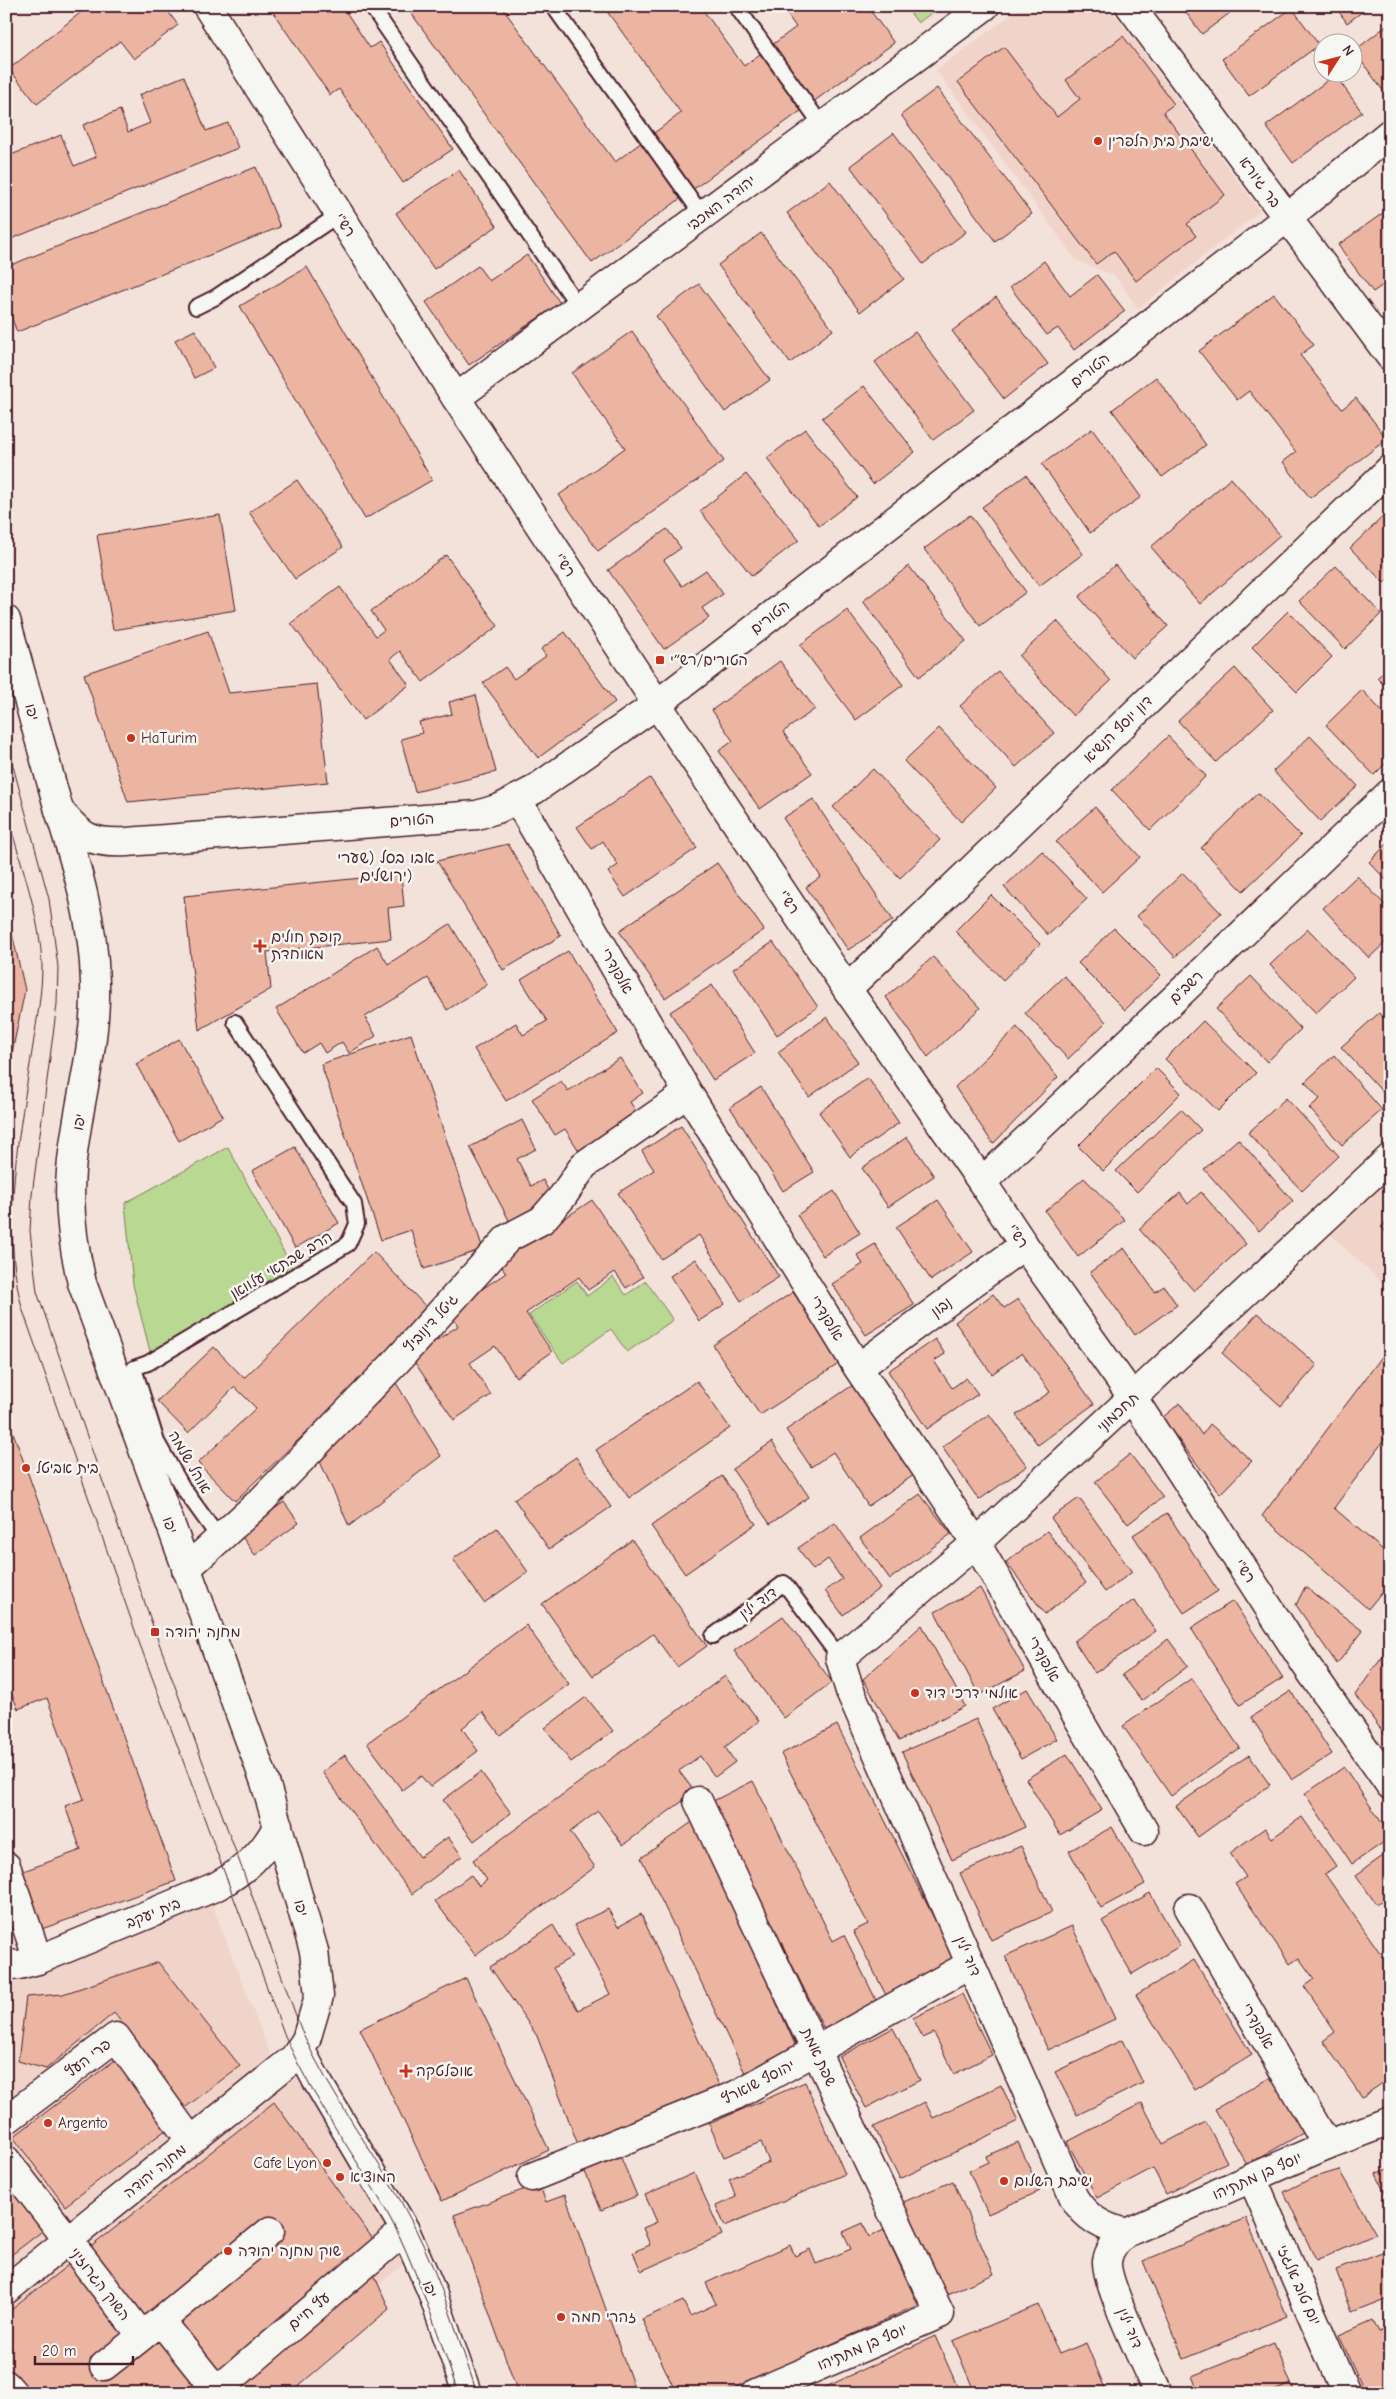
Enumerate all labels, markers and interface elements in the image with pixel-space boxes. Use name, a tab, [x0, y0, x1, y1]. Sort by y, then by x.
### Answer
north arrow	[1314, 32, 1364, 82]
text: N	[1339, 42, 1358, 59]
place label: ישיבת בית הלפרין	[1108, 132, 1214, 151]
marker: ישיבת בית הלפרין	[1092, 135, 1104, 147]
street label: בר גיורא	[1235, 153, 1285, 211]
street label: יהודה המכבי	[683, 171, 759, 235]
street label: רש"י	[331, 210, 359, 240]
street label: הטורים	[1067, 349, 1113, 391]
street label: רש"י	[551, 550, 579, 580]
street label: הטורים	[747, 596, 793, 638]
place label: הטורים/רש״י	[670, 651, 748, 669]
marker: הטורים/רש״י	[654, 654, 666, 666]
street label: דון יוסף הנשיא	[1080, 692, 1157, 767]
street label: יפו	[21, 701, 43, 723]
place label: HaTurim	[141, 729, 197, 747]
marker: HaTurim	[125, 732, 137, 744]
street label: הטורים	[389, 809, 435, 831]
district label: אבו בסל (שערי ירושלים)	[337, 849, 435, 885]
street label: רש"י	[775, 887, 803, 917]
place label: קופת חולים מאוחדת	[271, 928, 342, 963]
marker: קופת חולים מאוחדת	[253, 939, 267, 953]
street label: אלפנדרי	[597, 945, 637, 997]
street label: רשב"ם	[1165, 967, 1207, 1007]
street label: יפו	[69, 1112, 89, 1132]
street label: רש"י	[1004, 1221, 1032, 1251]
street label: הרב שבתאי עלוואן	[227, 1227, 335, 1303]
street label: גיטל דינוביץ	[400, 1290, 462, 1356]
street label: אלפנדרי	[806, 1292, 848, 1344]
street label: נבון	[927, 1293, 955, 1321]
street label: תחכמוני	[1093, 1388, 1143, 1436]
street label: אוהל שלמה	[165, 1427, 215, 1497]
place label: בית אביטל	[36, 1459, 99, 1477]
marker: בית אביטל	[20, 1462, 32, 1474]
street label: יפו	[159, 1514, 181, 1536]
street label: רש"י	[1231, 1556, 1259, 1586]
street label: דוד ילין	[736, 1583, 780, 1623]
place label: מחנה יהודה	[165, 1623, 241, 1641]
marker: מחנה יהודה	[149, 1626, 161, 1638]
street label: אלפנדרי	[1024, 1633, 1064, 1685]
place label: אולמי דרכי דוד	[925, 1684, 1018, 1702]
marker: אולמי דרכי דוד	[909, 1687, 921, 1699]
street label: בית יעקב	[123, 1894, 183, 1932]
street label: יפו	[290, 1897, 312, 1919]
street label: דוד ילין	[951, 1933, 985, 1979]
street label: אלפנדרי	[1238, 2000, 1278, 2052]
street label: שפת אמת	[797, 2024, 841, 2090]
street label: פרי העץ	[61, 2035, 115, 2081]
street label: יהוסף שוארץ	[718, 2056, 798, 2108]
place label: אופלטקה	[416, 2062, 473, 2080]
marker: אופלטקה	[400, 2065, 412, 2077]
place label: Argento	[58, 2114, 108, 2132]
marker: Argento	[42, 2117, 54, 2129]
street label: מחנה יהודה	[120, 2140, 190, 2202]
street label: יוסף בן מתתיהו	[1210, 2148, 1304, 2204]
place label: Cafe Lyon	[253, 2154, 317, 2172]
marker: Cafe Lyon	[321, 2157, 333, 2169]
place label: המוציא	[350, 2168, 396, 2186]
marker: המוציא	[334, 2171, 346, 2183]
place label: ישיבת השלום	[1014, 2172, 1092, 2190]
marker: ישיבת השלום	[998, 2175, 1010, 2187]
place label: שוק מחנה יהודה	[238, 2242, 341, 2260]
street label: יום טוב אלגזי	[1273, 2242, 1325, 2328]
street label: השוק הגרוזיני	[66, 2244, 134, 2324]
marker: שוק מחנה יהודה	[222, 2245, 234, 2257]
street label: יפו	[419, 2278, 441, 2300]
street label: עץ חיים	[284, 2288, 334, 2334]
street label: דוד ילין	[1113, 2305, 1147, 2351]
place label: זהרי חמה	[571, 2308, 636, 2326]
marker: זהרי חמה	[555, 2311, 567, 2323]
street label: יוסף בן מתתיהו	[814, 2320, 910, 2374]
scale bar	[35, 2334, 132, 2366]
text: 20 m	[42, 2342, 76, 2360]

